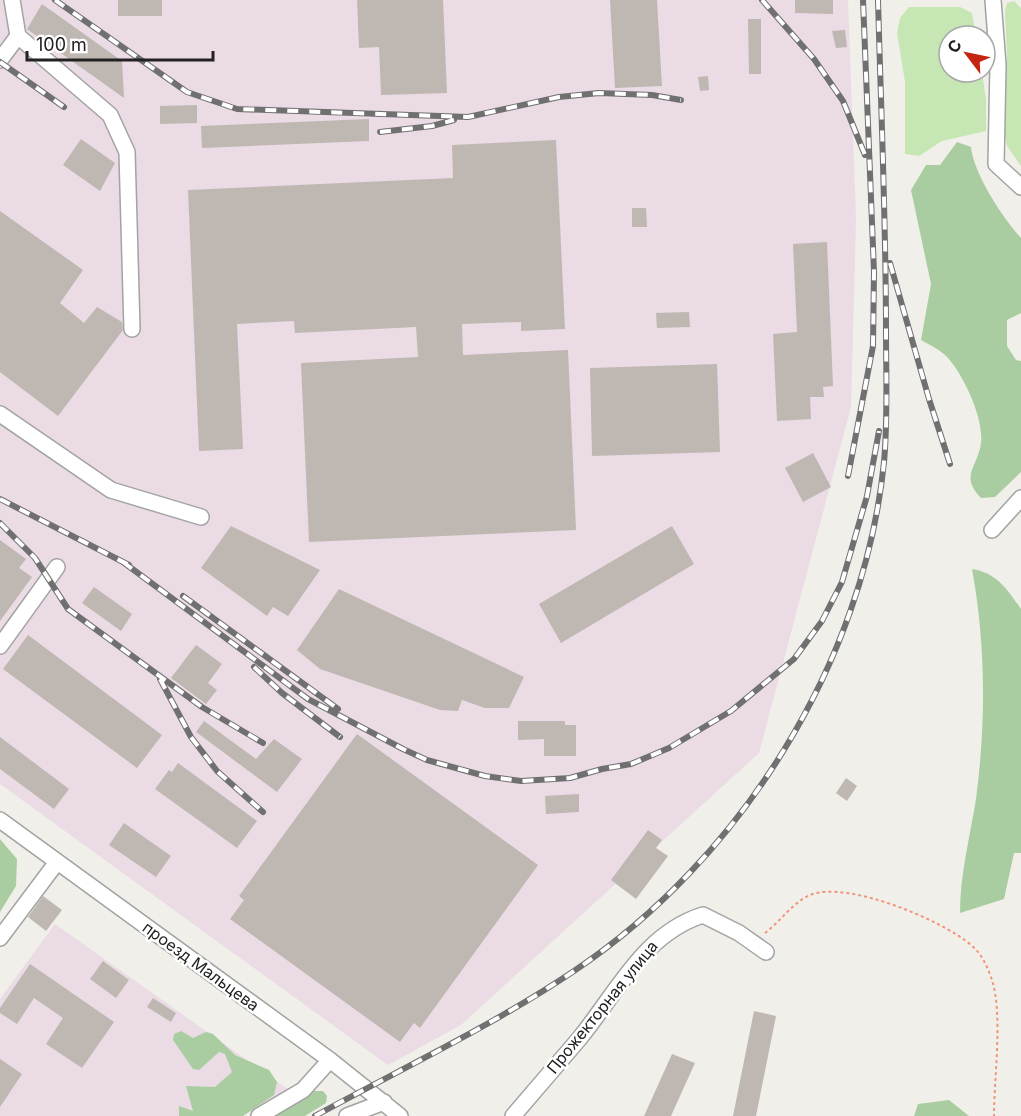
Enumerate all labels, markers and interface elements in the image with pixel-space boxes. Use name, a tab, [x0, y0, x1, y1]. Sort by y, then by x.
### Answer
scale bar	[27, 24, 213, 62]
north arrow	[937, 24, 997, 84]
text: 100 m	[36, 34, 87, 55]
text: С	[943, 36, 966, 56]
street label: проезд Мальцева	[139, 917, 263, 1015]
street label: Прожекторная улица	[542, 936, 662, 1078]

